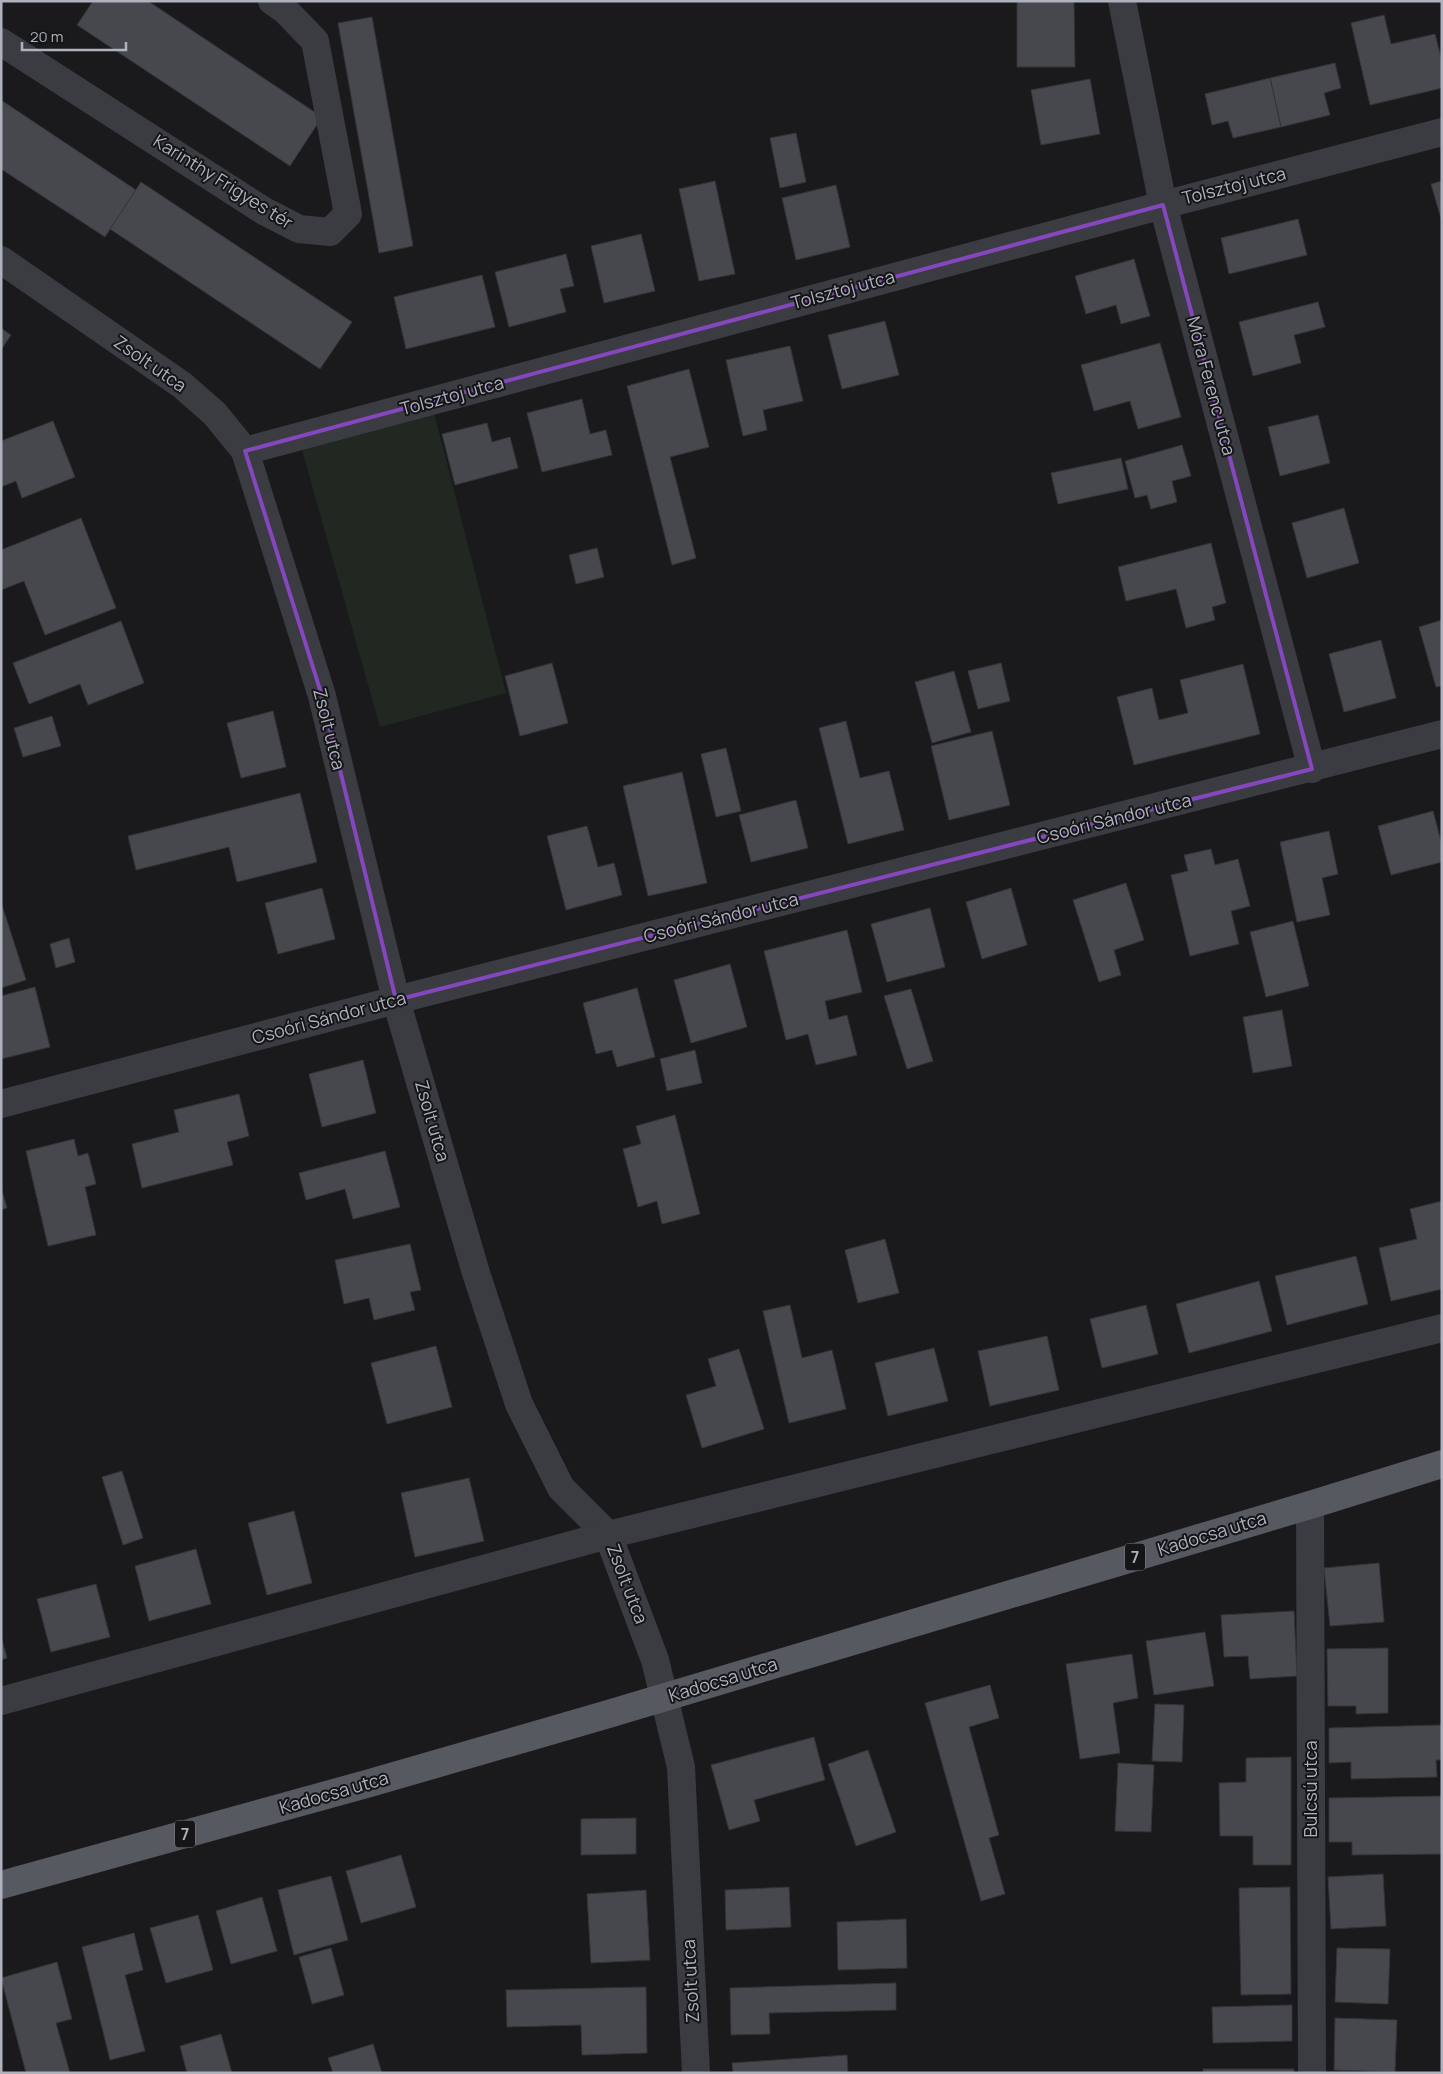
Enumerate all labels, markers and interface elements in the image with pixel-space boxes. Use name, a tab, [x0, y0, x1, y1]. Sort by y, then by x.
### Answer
scale bar	[22, 20, 126, 52]
text: 20 m	[30, 26, 63, 47]
street label: Karinthy Frigyes tér	[149, 128, 298, 234]
street label: Tolsztoj utca	[1179, 161, 1288, 210]
street label: Tolsztoj utca	[788, 264, 897, 314]
street label: Móra Ferenc utca	[1182, 314, 1242, 458]
street label: Zsolt utca	[109, 329, 192, 397]
street label: Tolsztoj utca	[397, 370, 506, 420]
street label: Zsolt utca	[308, 685, 352, 772]
street label: Csoóri Sándor utca	[1034, 787, 1194, 849]
street label: Csoóri Sándor utca	[641, 886, 801, 948]
street label: Csoóri Sándor utca	[249, 985, 408, 1049]
street label: Zsolt utca	[410, 1077, 456, 1164]
street label: Kadocsa utca	[1154, 1505, 1269, 1561]
street label: Zsolt utca	[602, 1540, 654, 1627]
road number: 7	[1125, 1544, 1145, 1570]
street label: Kadocsa utca	[665, 1651, 780, 1707]
street label: Bulcsú utca	[1298, 1740, 1322, 1838]
street label: Kadocsa utca	[276, 1765, 391, 1819]
road number: 7	[175, 1820, 195, 1848]
street label: Zsolt utca	[676, 1939, 704, 2023]

